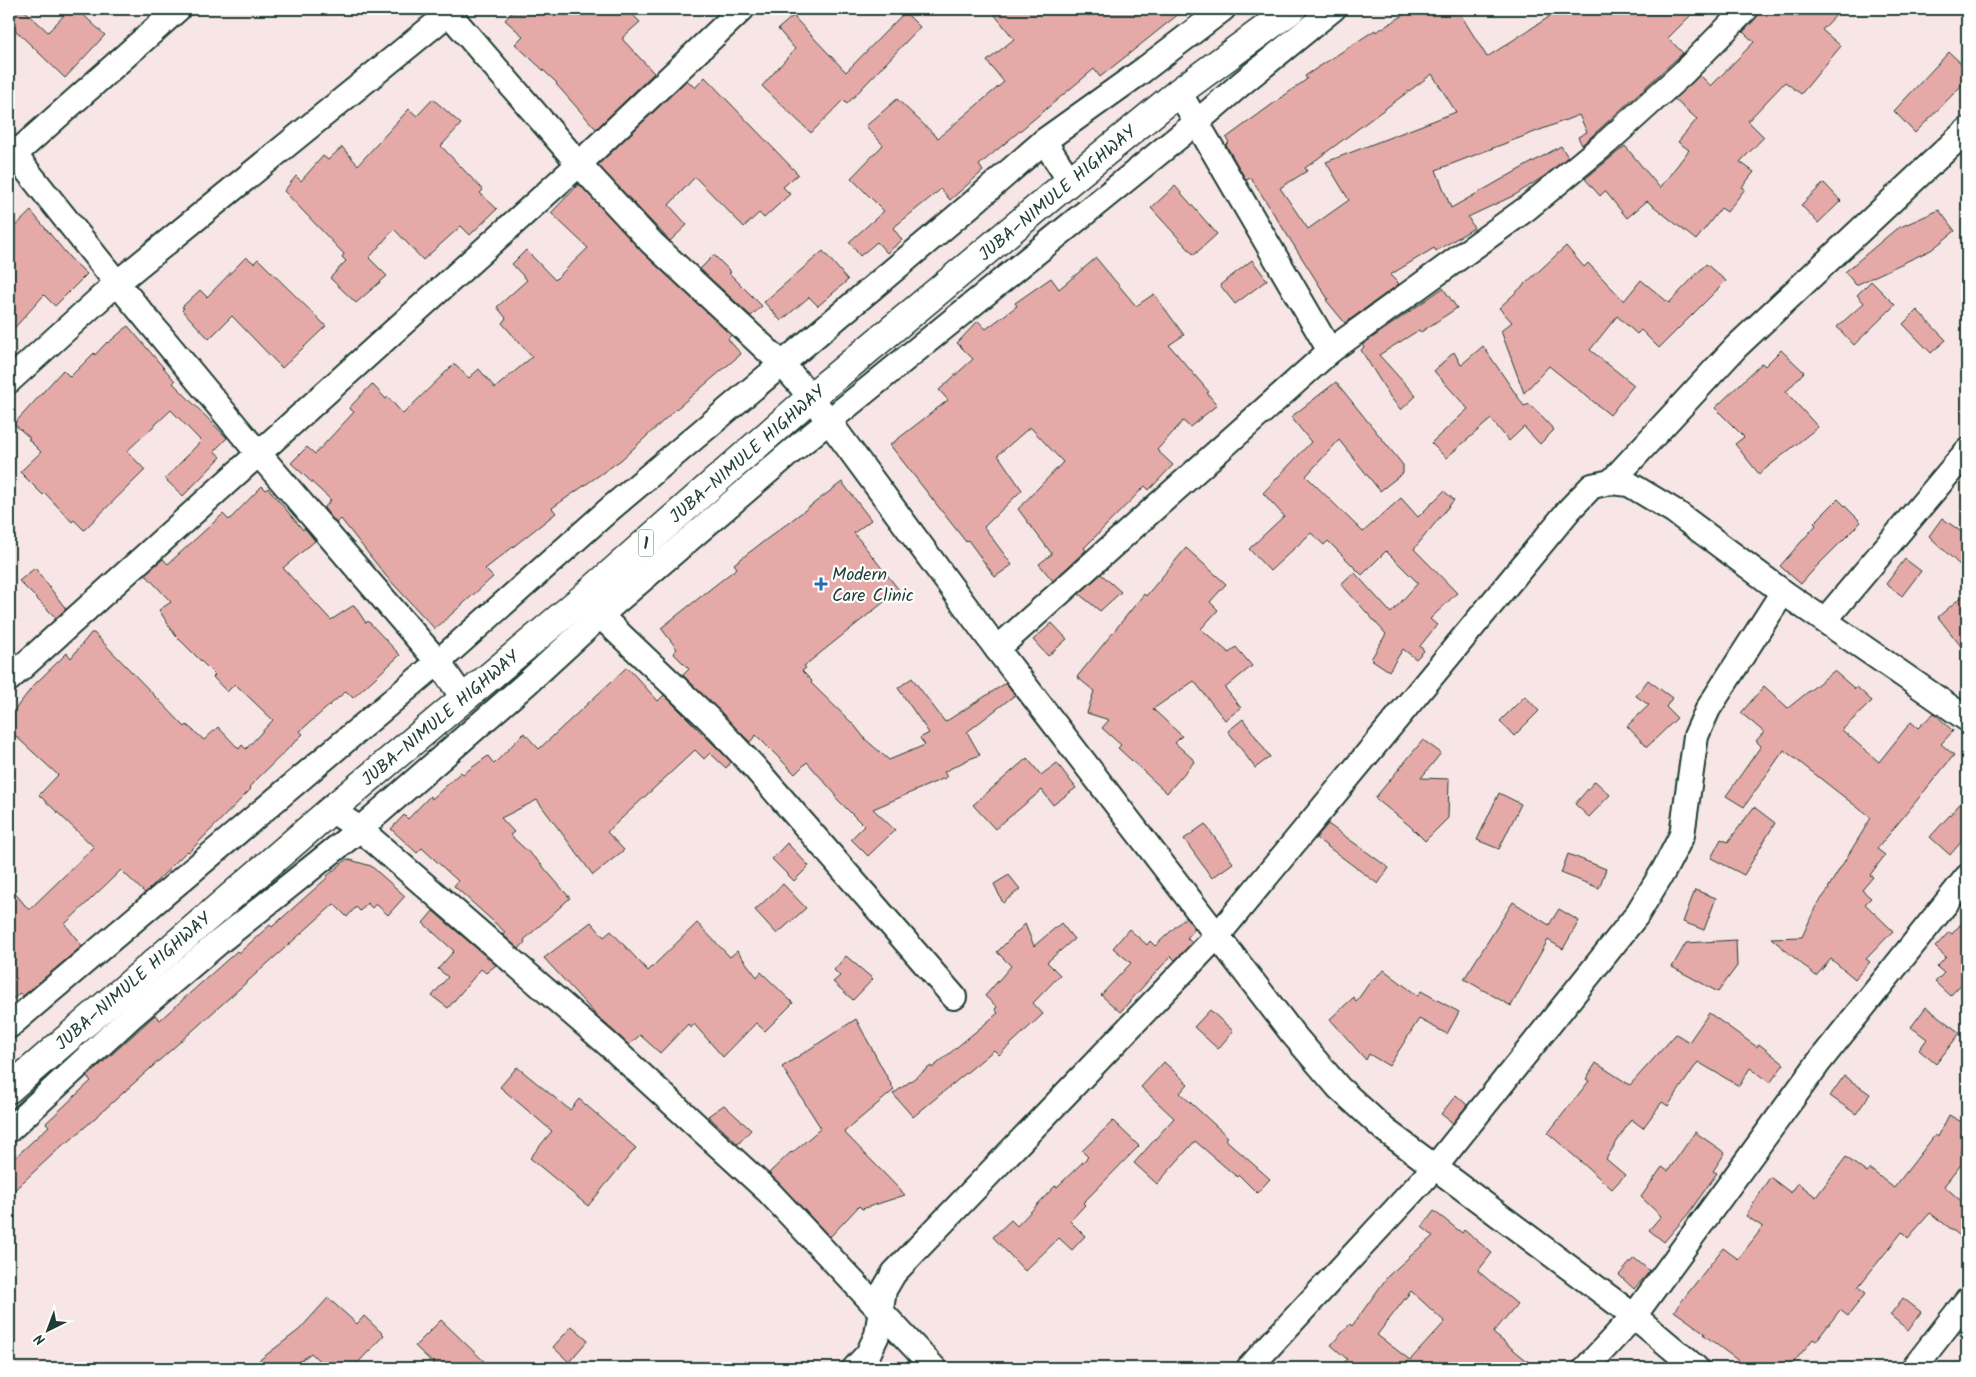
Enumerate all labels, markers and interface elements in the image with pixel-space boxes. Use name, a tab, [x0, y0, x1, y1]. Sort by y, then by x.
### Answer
street label: JUBA–NIMULE HIGHWAY	[972, 119, 1144, 269]
street label: JUBA–NIMULE HIGHWAY	[663, 379, 833, 531]
road number: 1	[638, 530, 654, 556]
place label: Modern Care Clinic	[832, 561, 914, 611]
marker: Modern Care Clinic	[814, 577, 828, 591]
street label: JUBA–NIMULE HIGHWAY	[355, 644, 527, 794]
street label: JUBA–NIMULE HIGHWAY	[49, 906, 219, 1058]
north arrow	[22, 1304, 72, 1354]
text: N	[29, 1328, 51, 1350]

